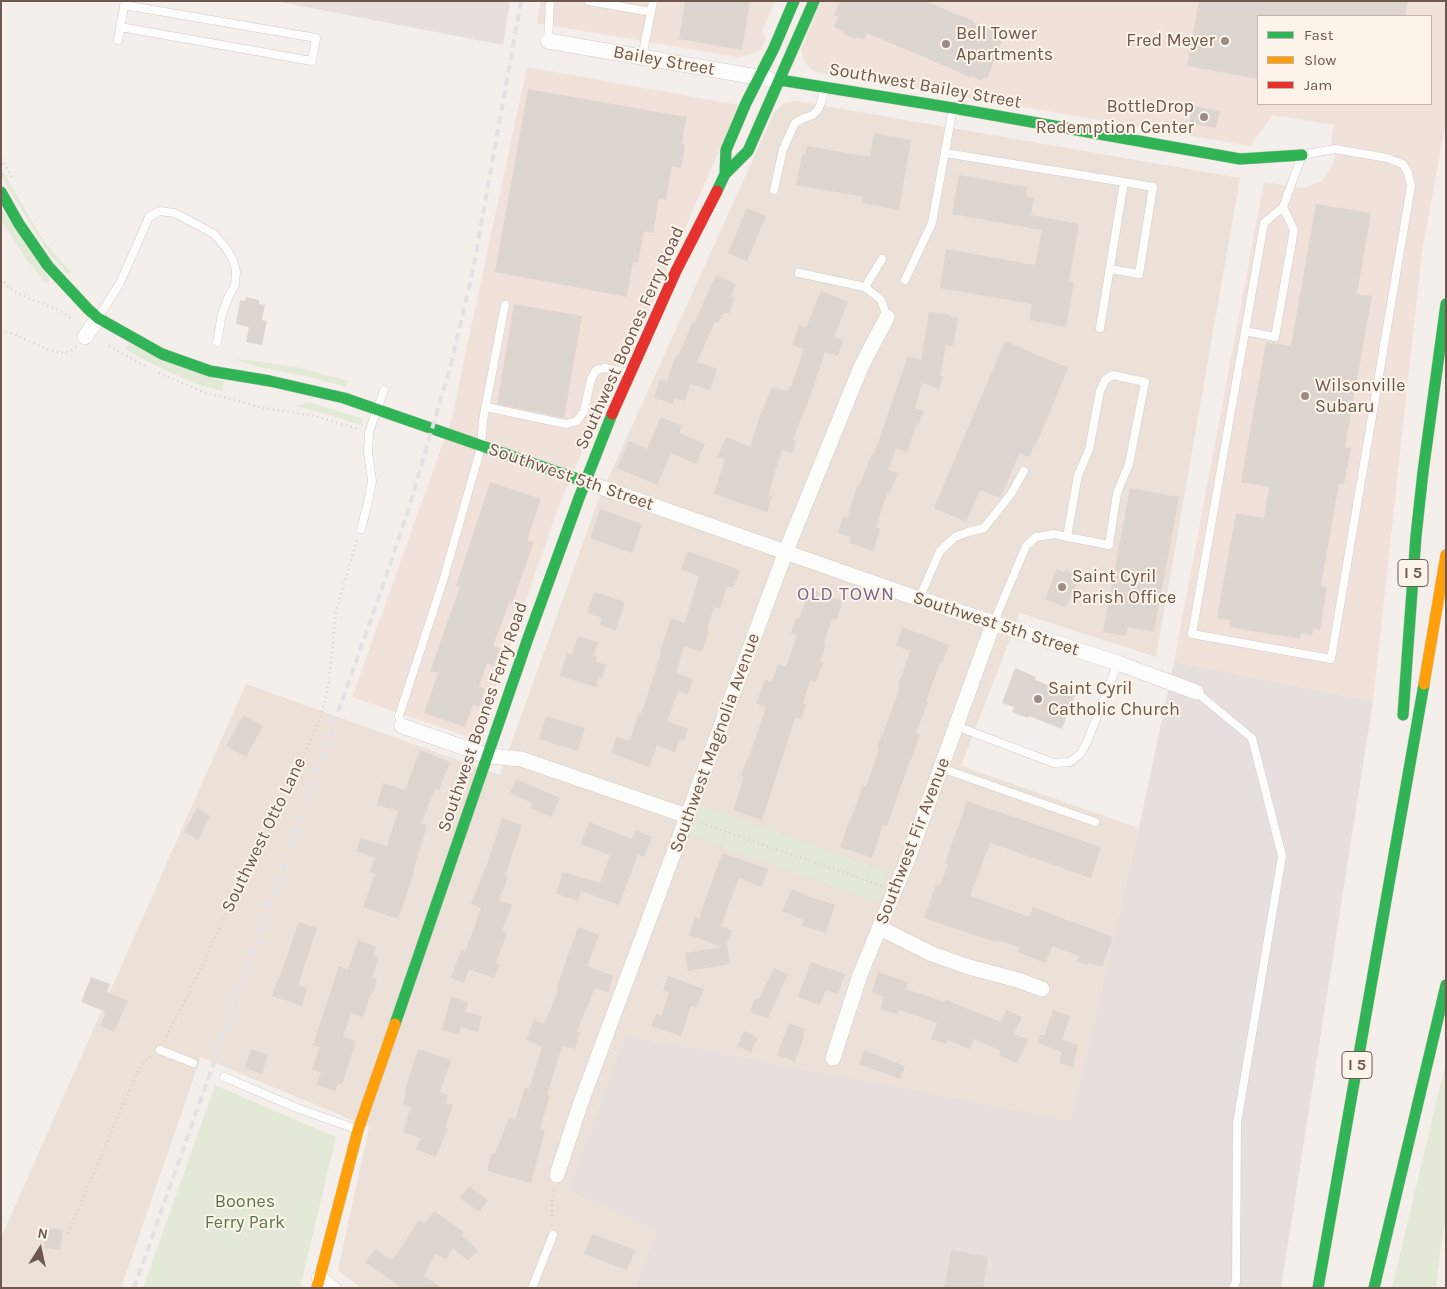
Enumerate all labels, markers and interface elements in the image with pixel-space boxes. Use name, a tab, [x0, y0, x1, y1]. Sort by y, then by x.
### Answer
legend	[1257, 15, 1432, 105]
place label: Bell Tower Apartments	[956, 23, 1053, 66]
text: Fast	[1304, 26, 1333, 44]
place label: Fred Meyer	[1126, 30, 1215, 52]
marker: Fred Meyer	[1219, 35, 1231, 47]
marker: Bell Tower Apartments	[940, 38, 952, 50]
street label: Bailey Street	[612, 41, 716, 81]
text: Slow	[1304, 51, 1336, 69]
street label: Southwest Bailey Street	[827, 58, 1023, 114]
text: Jam	[1304, 76, 1332, 94]
place label: BottleDrop Redemption Center	[1036, 96, 1194, 138]
marker: BottleDrop Redemption Center	[1198, 111, 1210, 123]
street label: Southwest Boones Ferry Road	[571, 223, 689, 453]
place label: Wilsonville Subaru	[1315, 375, 1405, 418]
marker: Wilsonville Subaru	[1299, 390, 1311, 402]
street label: Southwest 5th Street	[485, 439, 657, 515]
road number: I 5	[1398, 560, 1428, 586]
place label: Saint Cyril Parish Office	[1072, 566, 1176, 608]
marker: Saint Cyril Parish Office	[1056, 581, 1068, 593]
district label: OLD TOWN	[796, 584, 896, 606]
street label: Southwest 5th Street	[910, 587, 1082, 661]
street label: Southwest Boones Ferry Road	[433, 599, 533, 835]
street label: Southwest Magnolia Avenue	[665, 630, 765, 856]
place label: Saint Cyril Catholic Church	[1048, 678, 1180, 721]
marker: Saint Cyril Catholic Church	[1032, 693, 1044, 705]
street label: Southwest Otto Lane	[217, 754, 311, 916]
street label: Southwest Fir Avenue	[871, 755, 955, 927]
road number: I 5	[1342, 1052, 1372, 1078]
park label: Boones Ferry Park	[205, 1191, 285, 1234]
north arrow	[15, 1224, 65, 1274]
text: N	[36, 1224, 49, 1243]

